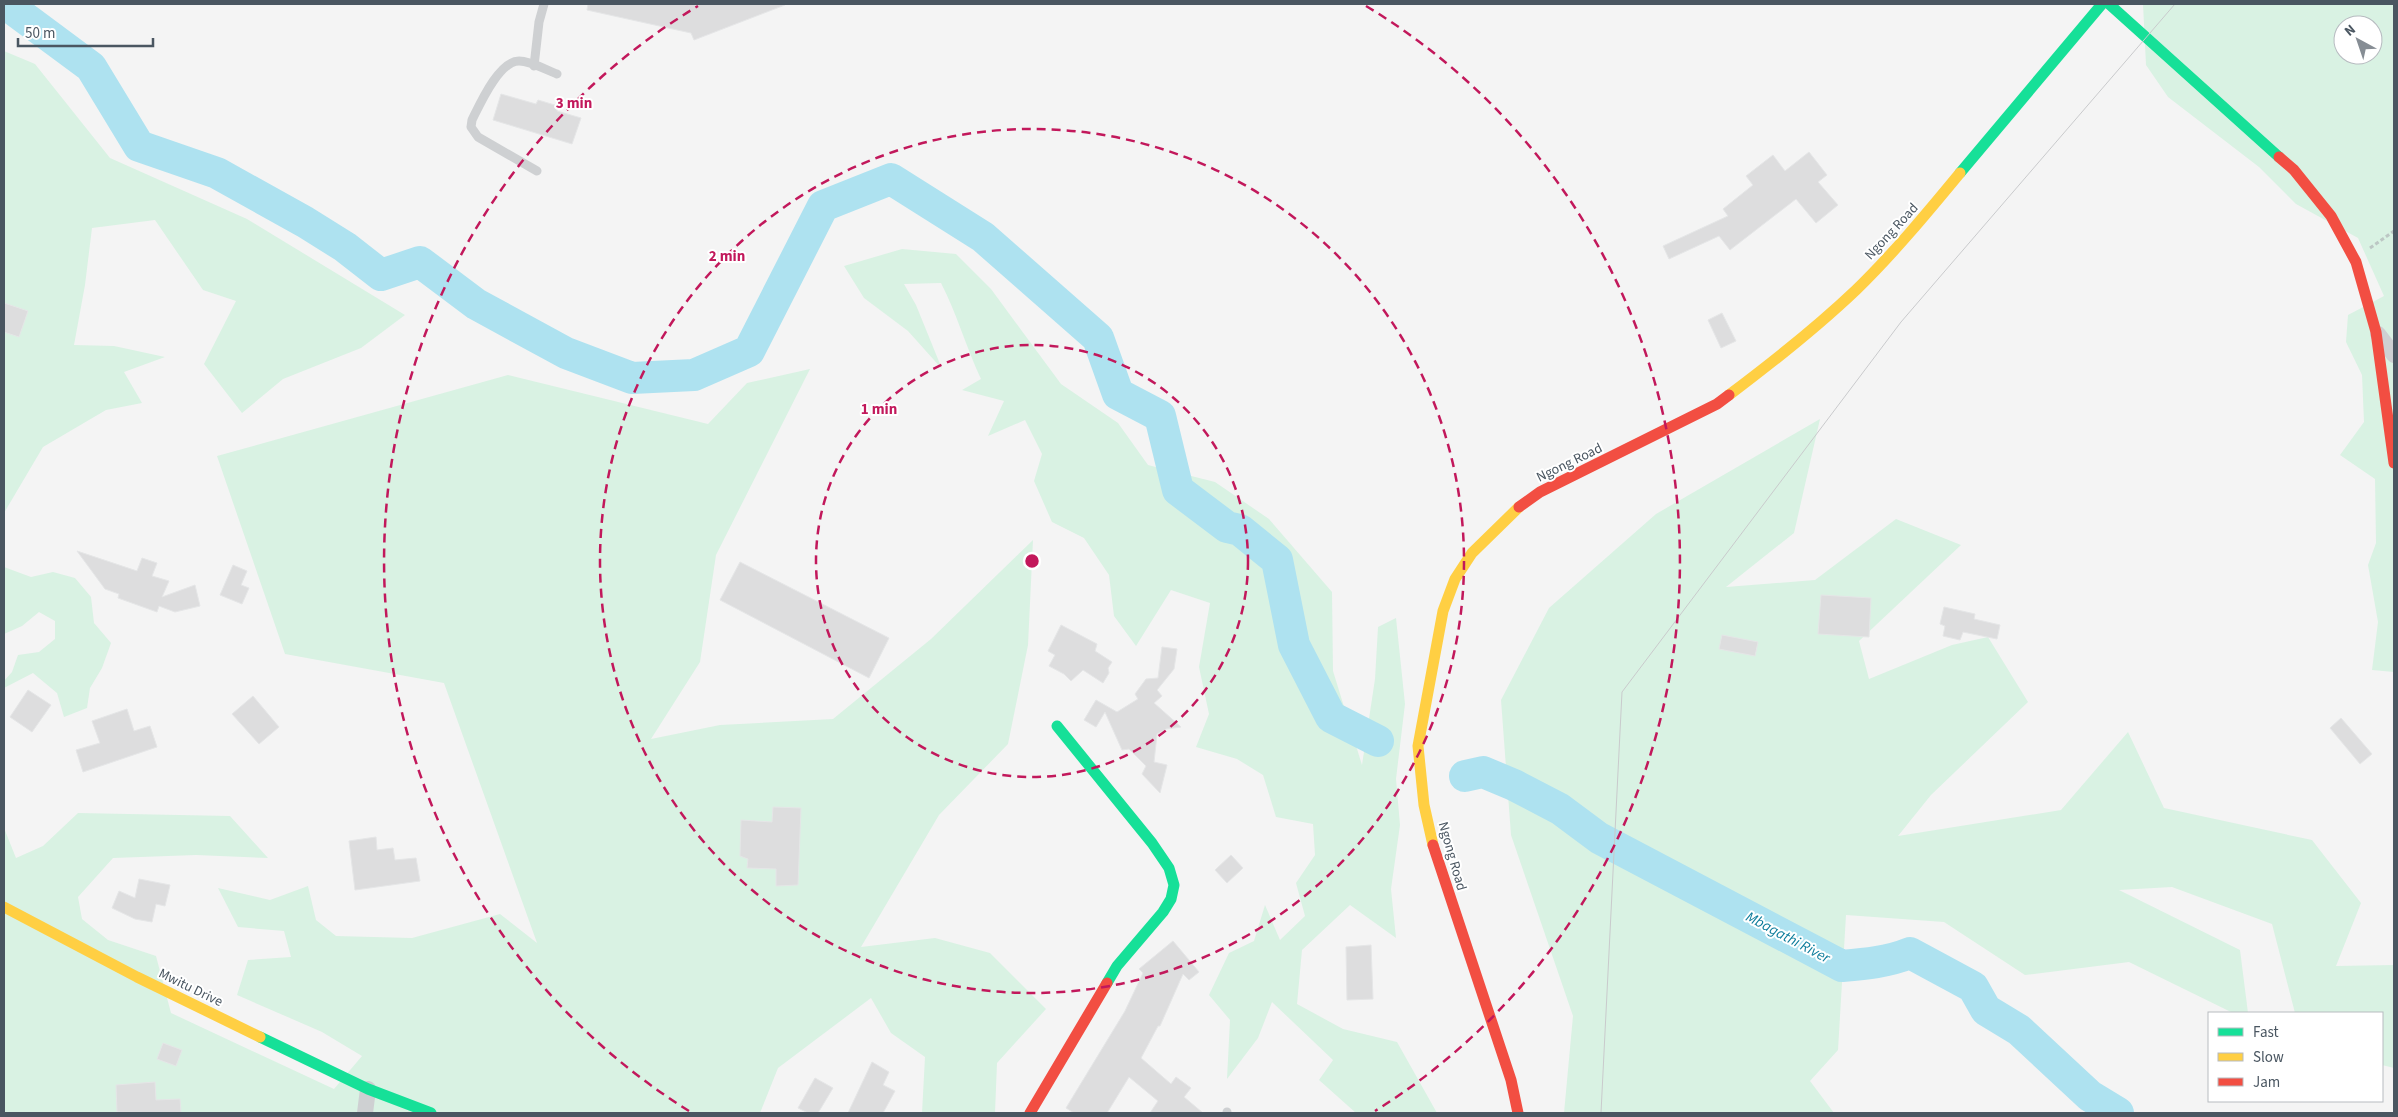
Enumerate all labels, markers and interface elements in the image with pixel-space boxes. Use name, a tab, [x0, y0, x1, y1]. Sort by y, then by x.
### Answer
scale bar	[18, 15, 152, 47]
north arrow	[2333, 15, 2383, 65]
text: N	[2340, 20, 2360, 41]
text: 50 m	[25, 23, 55, 44]
text: 3 min	[556, 93, 592, 114]
street label: Ngong Road	[1860, 199, 1923, 264]
text: 2 min	[709, 246, 745, 267]
text: 1 min	[861, 399, 897, 420]
street label: Ngong Road	[1533, 438, 1606, 487]
centre of rings	[1023, 552, 1041, 570]
street label: Ngong Road	[1433, 819, 1471, 893]
water label: Mbagathi River	[1742, 906, 1834, 969]
street label: Mwitu Drive	[155, 964, 226, 1012]
legend	[2208, 1012, 2383, 1102]
text: Fast	[2253, 1022, 2279, 1043]
text: Slow	[2253, 1047, 2284, 1068]
text: Jam	[2253, 1072, 2280, 1093]

